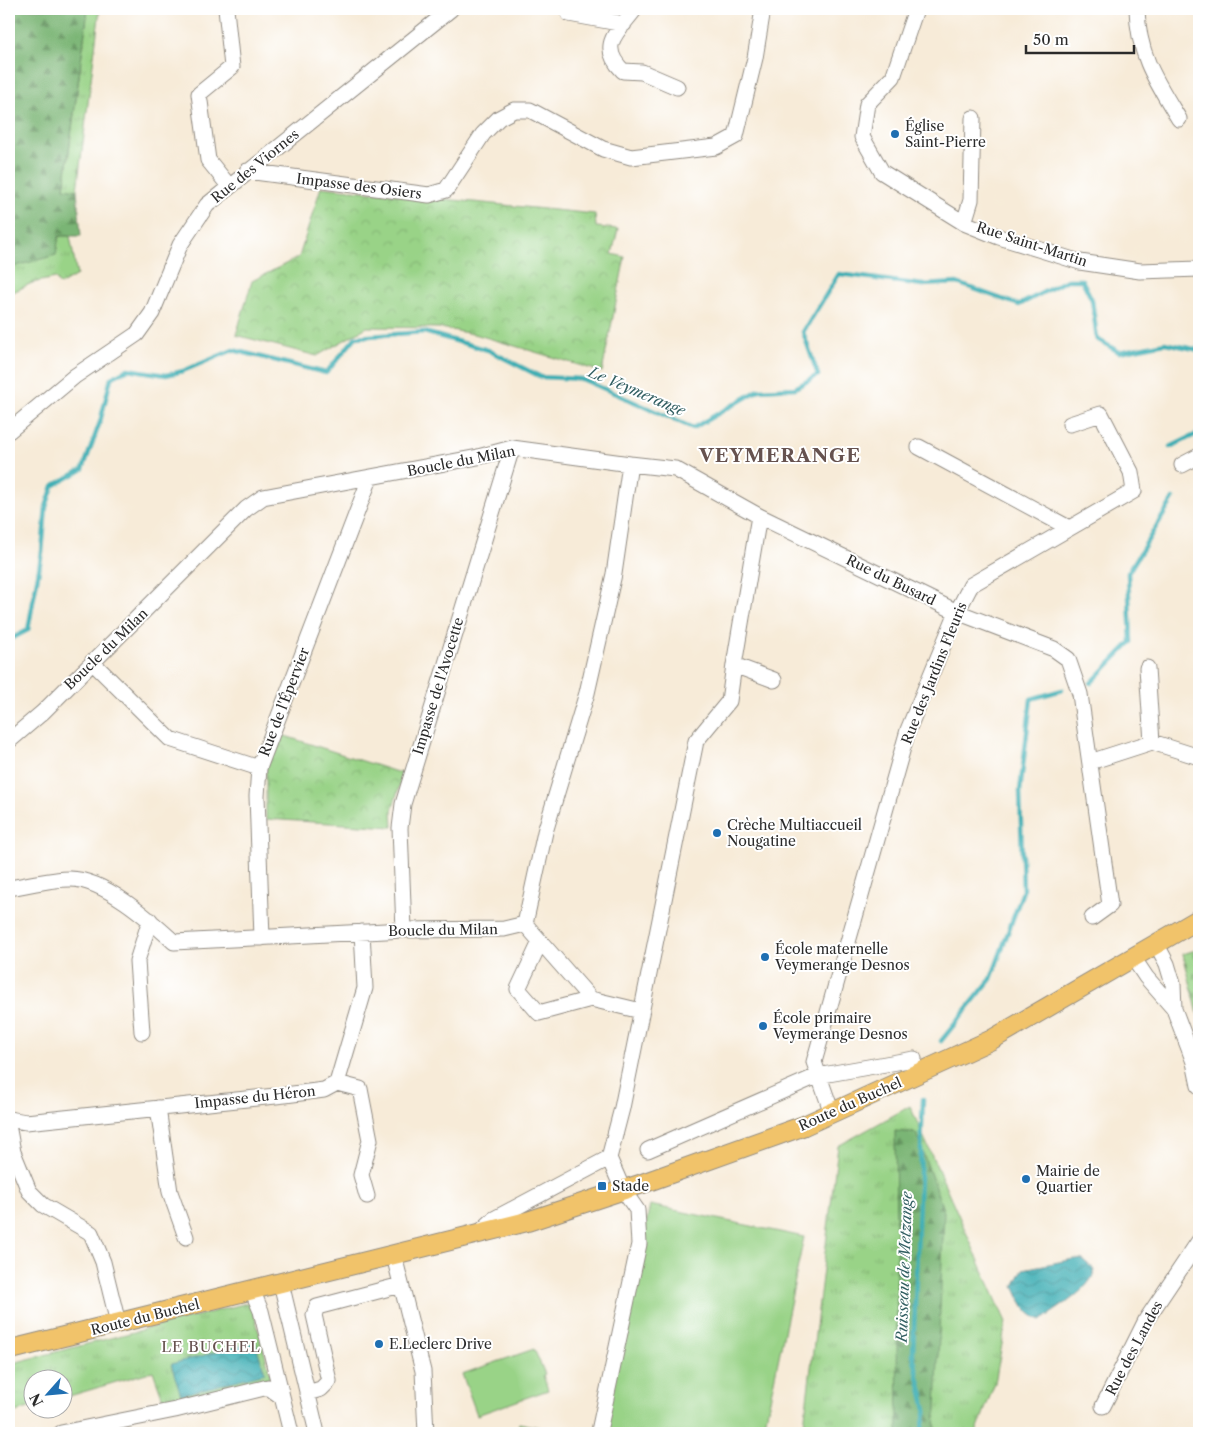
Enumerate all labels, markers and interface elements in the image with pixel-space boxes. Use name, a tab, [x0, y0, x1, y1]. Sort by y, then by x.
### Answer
scale bar	[1026, 22, 1133, 54]
text: 50 m	[1033, 30, 1069, 49]
place label: Église Saint-Pierre	[905, 117, 986, 151]
street label: Rue des Viornes	[208, 125, 302, 207]
marker: Église Saint-Pierre	[889, 128, 901, 140]
street label: Impasse des Osiers	[295, 169, 423, 203]
street label: Rue Saint-Martin	[974, 218, 1090, 271]
water label: Le Veymerange	[585, 362, 689, 420]
street label: Boucle du Milan	[405, 442, 517, 480]
district label: VEYMERANGE	[698, 444, 861, 467]
street label: Rue du Busard	[843, 551, 939, 610]
street label: Rue des Jardins Fleuris	[897, 599, 971, 747]
street label: Boucle du Milan	[60, 604, 152, 694]
street label: Impasse de l'Avocette	[409, 615, 468, 757]
street label: Rue de l'Épervier	[255, 645, 313, 759]
place label: Crèche Multiaccueil Nougatine	[727, 816, 862, 850]
marker: Crèche Multiaccueil Nougatine	[711, 827, 723, 839]
street label: Boucle du Milan	[388, 920, 498, 940]
place label: École maternelle Veymerange Desnos	[774, 940, 910, 974]
marker: École maternelle Veymerange Desnos	[759, 951, 771, 963]
place label: École primaire Veymerange Desnos	[772, 1009, 908, 1043]
marker: École primaire Veymerange Desnos	[757, 1020, 769, 1032]
street label: Route du Buchel	[796, 1073, 904, 1135]
street label: Impasse du Héron	[194, 1082, 317, 1112]
place label: Mairie de Quartier	[1036, 1162, 1100, 1196]
marker: Mairie de Quartier	[1020, 1173, 1032, 1185]
place label: Stade	[612, 1177, 649, 1195]
marker: Stade	[596, 1180, 608, 1192]
water label: Ruisseau de Metzange	[892, 1191, 916, 1344]
street label: Route du Buchel	[89, 1295, 201, 1339]
street label: Rue des Landes	[1102, 1298, 1166, 1398]
place label: E.Leclerc Drive	[389, 1335, 492, 1353]
district label: LE BUCHEL	[161, 1337, 261, 1356]
marker: E.Leclerc Drive	[373, 1338, 385, 1350]
north arrow	[22, 1370, 72, 1420]
text: N	[26, 1390, 47, 1409]

